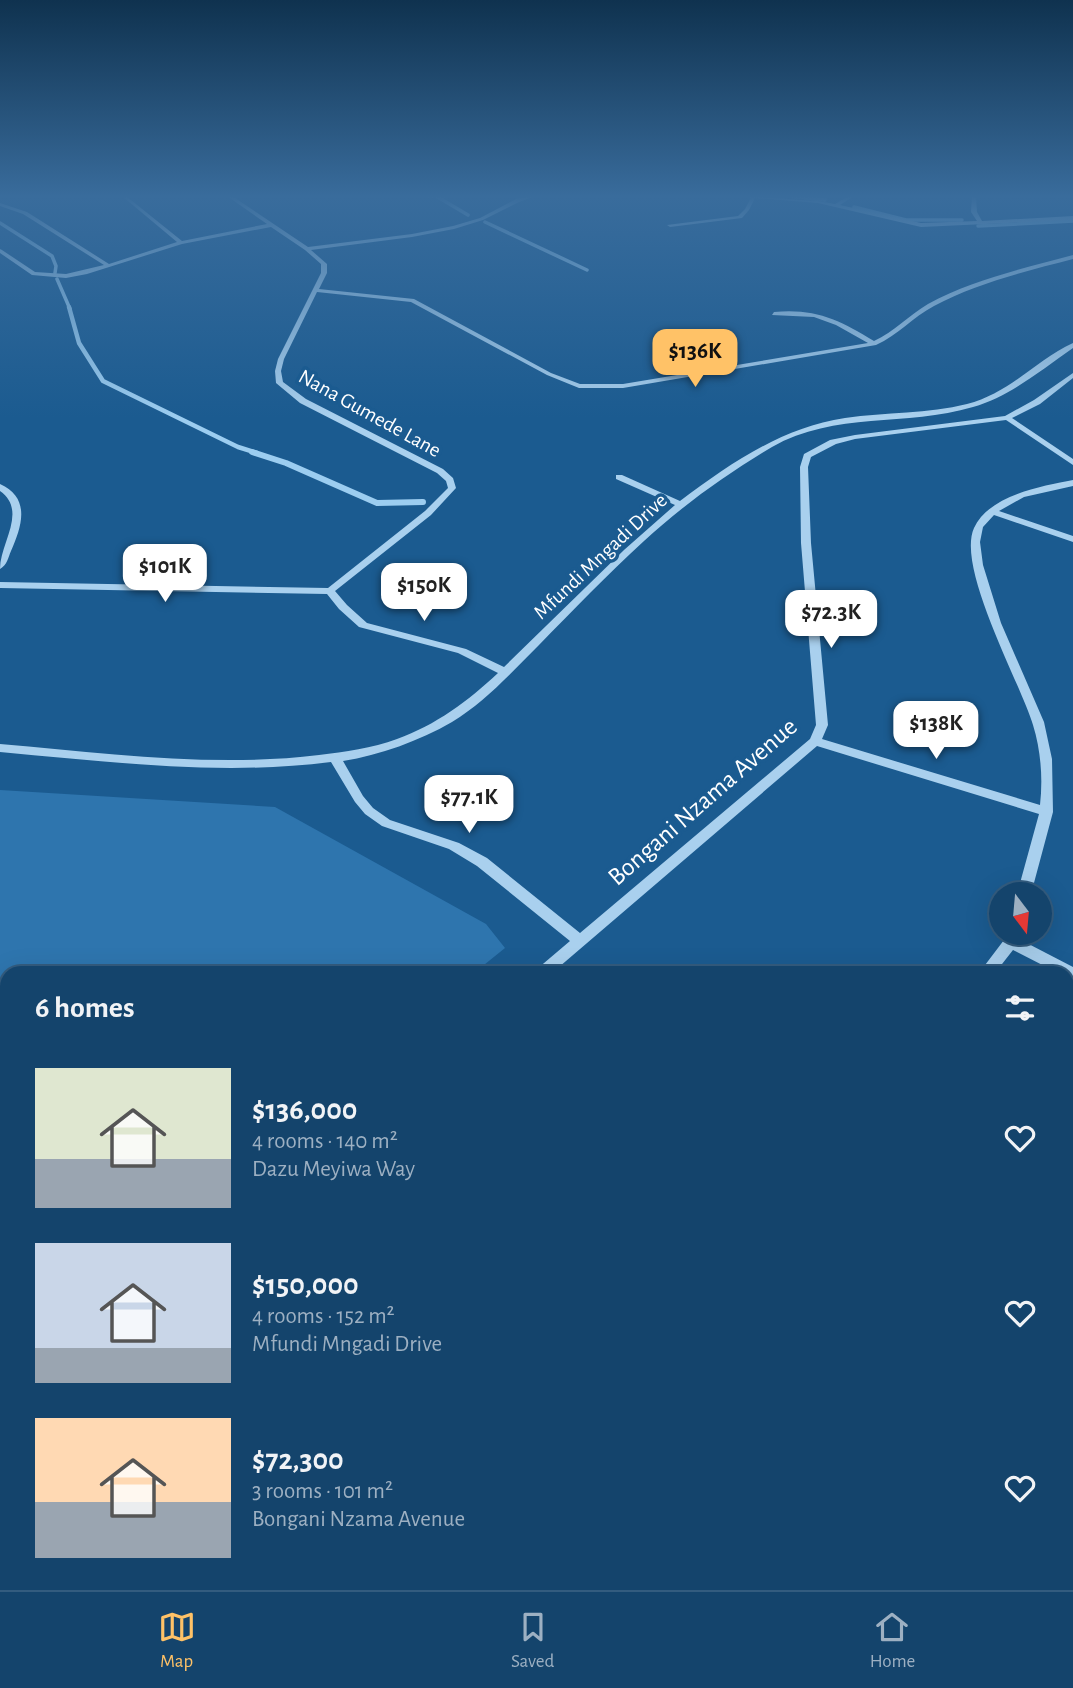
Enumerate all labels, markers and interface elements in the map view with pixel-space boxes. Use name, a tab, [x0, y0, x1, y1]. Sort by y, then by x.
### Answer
pin: $136K	[646, 330, 744, 389]
text: $136K	[668, 340, 722, 363]
street label: Nana Gumede Lane	[295, 366, 445, 461]
street label: Mfundi Mngadi Drive	[530, 489, 671, 623]
pin: $101K	[116, 544, 214, 604]
text: $101K	[139, 555, 191, 578]
pin: $150K	[375, 564, 473, 623]
text: $150K	[397, 574, 451, 597]
pin: $72.3K	[774, 590, 888, 650]
text: $72.3K	[801, 601, 861, 624]
pin: $138K	[887, 702, 985, 761]
text: $138K	[909, 712, 963, 735]
street label: Bongani Nzama Avenue	[603, 713, 802, 891]
pin: $77.1K	[412, 776, 526, 835]
text: $77.1K	[440, 786, 498, 809]
north arrow	[989, 882, 1052, 945]
map controls	[989, 882, 1052, 945]
icon: filters	[1001, 989, 1039, 1027]
text: 6 homes	[35, 993, 135, 1023]
text: $136,000	[252, 1095, 357, 1125]
icon: home	[91, 1096, 175, 1180]
icon: heart	[1001, 1119, 1039, 1157]
text: 4 rooms · 140 m²	[252, 1130, 398, 1153]
text: Dazu Meyiwa Way	[252, 1158, 415, 1181]
text: $150,000	[252, 1270, 359, 1300]
icon: home	[91, 1271, 175, 1355]
icon: heart	[1001, 1294, 1039, 1332]
text: 4 rooms · 152 m²	[252, 1305, 395, 1328]
text: Mfundi Mngadi Drive	[252, 1333, 442, 1356]
text: $72,300	[252, 1445, 344, 1475]
icon: home	[91, 1446, 175, 1530]
icon: heart	[1001, 1469, 1039, 1507]
text: 3 rooms · 101 m²	[252, 1480, 393, 1503]
text: Bongani Nzama Avenue	[252, 1508, 465, 1531]
tab: Map	[158, 1608, 196, 1673]
tab: Saved	[511, 1608, 554, 1673]
tab: Home	[870, 1608, 915, 1673]

